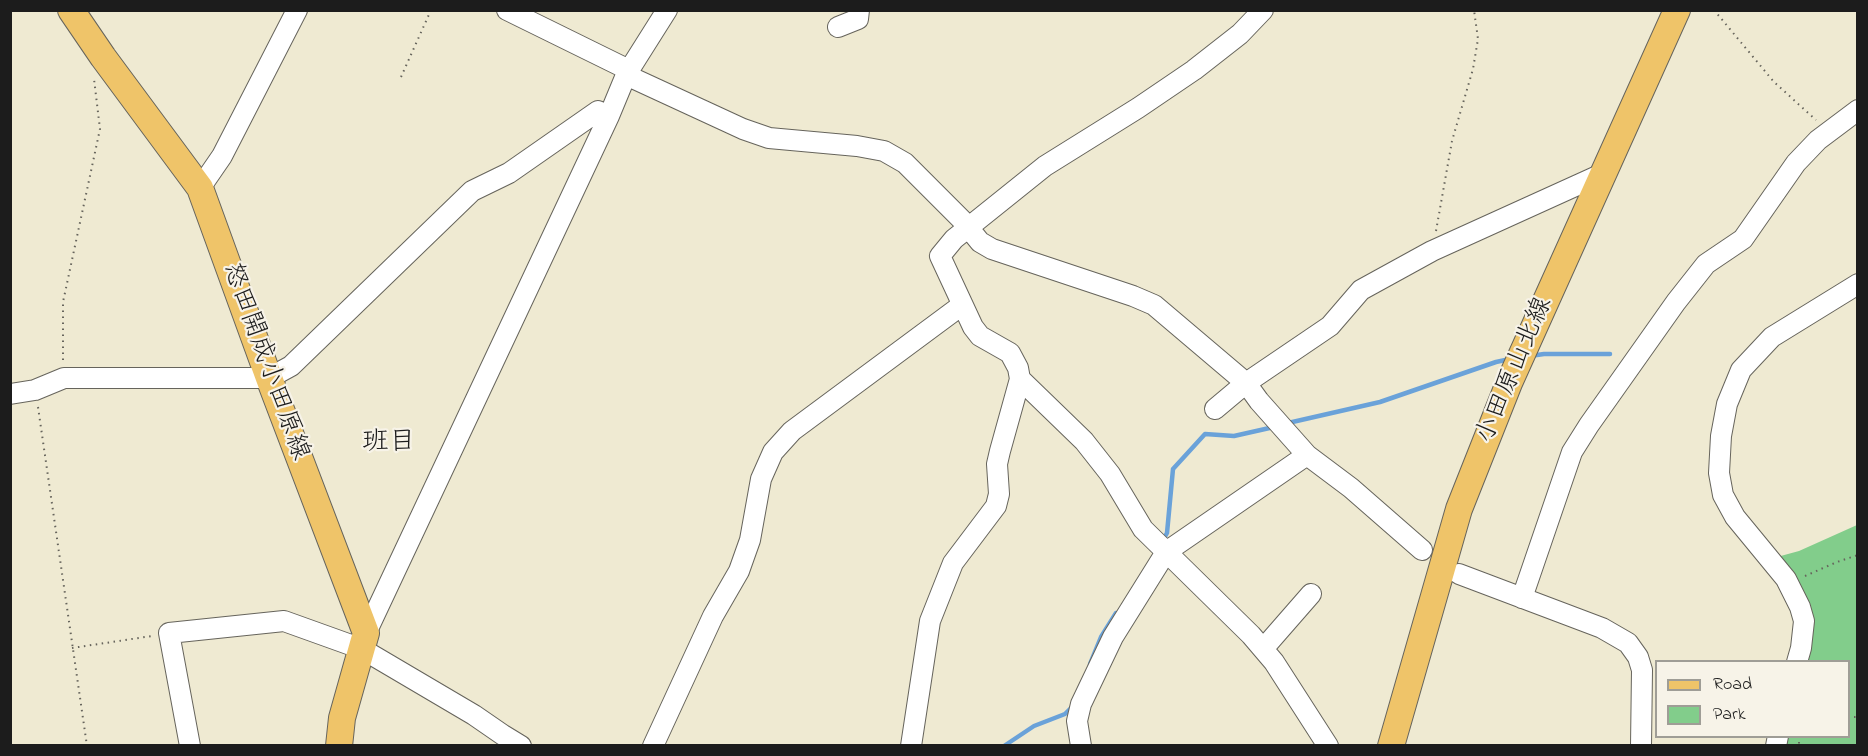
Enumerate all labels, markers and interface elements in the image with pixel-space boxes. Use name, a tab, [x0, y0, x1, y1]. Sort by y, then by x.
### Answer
street label: 怒田開成小田原線	[214, 259, 314, 465]
street label: 小田原山北線	[1471, 293, 1561, 449]
district label: 班目	[362, 429, 416, 461]
legend	[1655, 660, 1850, 738]
text: Road	[1713, 672, 1752, 698]
text: Park	[1713, 702, 1746, 728]

